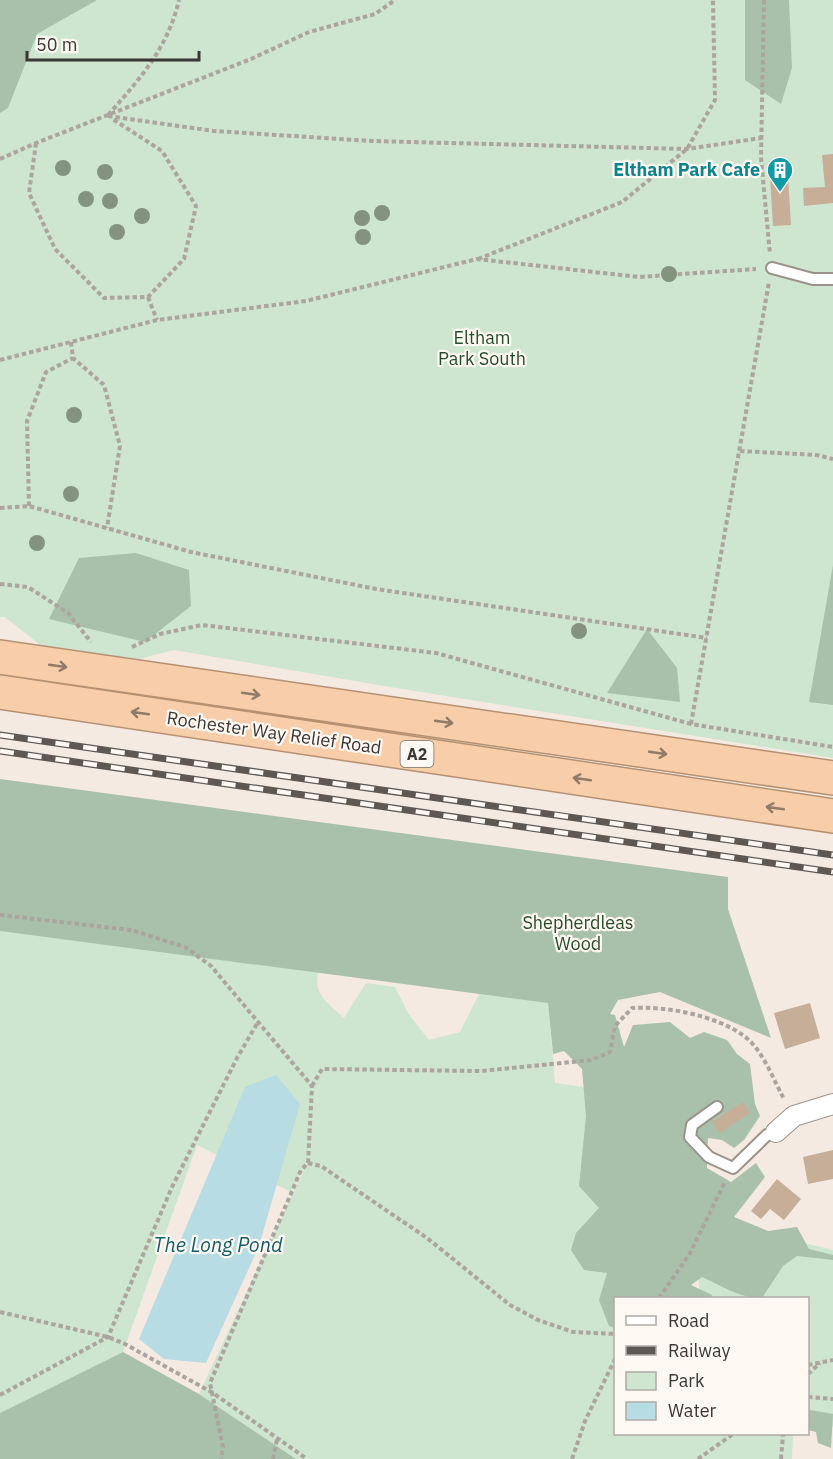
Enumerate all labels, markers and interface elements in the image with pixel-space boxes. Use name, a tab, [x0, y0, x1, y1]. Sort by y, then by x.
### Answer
scale bar	[27, 24, 200, 62]
text: 50 m	[36, 33, 78, 56]
building icon: Eltham Park Cafe	[765, 155, 795, 193]
place label: Eltham Park Cafe	[613, 158, 760, 181]
park label: Eltham Park South	[438, 326, 526, 370]
one-way arrow	[48, 660, 67, 671]
one-way arrow	[240, 688, 260, 699]
street label: Rochester Way Relief Road	[165, 706, 383, 759]
one-way arrow	[131, 708, 151, 719]
one-way arrow	[433, 716, 453, 727]
road number: A2	[400, 741, 434, 767]
one-way arrow	[647, 747, 667, 758]
one-way arrow	[573, 774, 593, 785]
one-way arrow	[766, 802, 786, 813]
park label: Shepherdleas Wood	[522, 911, 634, 955]
water label: The Long Pond	[153, 1231, 283, 1258]
legend	[614, 1297, 809, 1435]
text: Road	[668, 1309, 709, 1332]
text: Railway	[668, 1339, 730, 1362]
text: Park	[668, 1369, 705, 1392]
text: Water	[668, 1399, 717, 1422]

